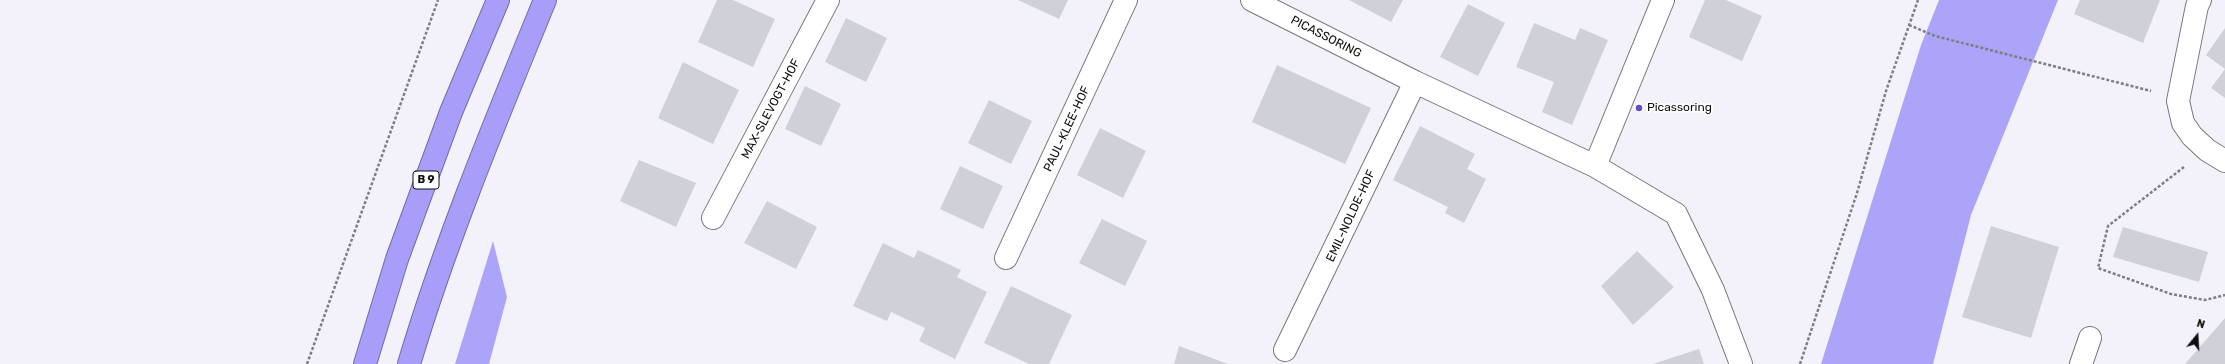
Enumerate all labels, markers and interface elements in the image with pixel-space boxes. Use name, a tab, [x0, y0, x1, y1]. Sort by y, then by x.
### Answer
street label: PICASSORING	[1288, 13, 1364, 61]
street label: MAX-SLEVOGT-HOF	[739, 57, 803, 161]
street label: PAUL-KLEE-HOF	[1041, 84, 1093, 174]
place label: Picassoring	[1647, 101, 1712, 115]
marker: Picassoring	[1634, 103, 1644, 113]
street label: EMIL-NOLDE-HOF	[1323, 168, 1379, 264]
road number: B 9	[413, 171, 439, 189]
north arrow	[2177, 316, 2217, 356]
text: N	[2195, 317, 2207, 332]

